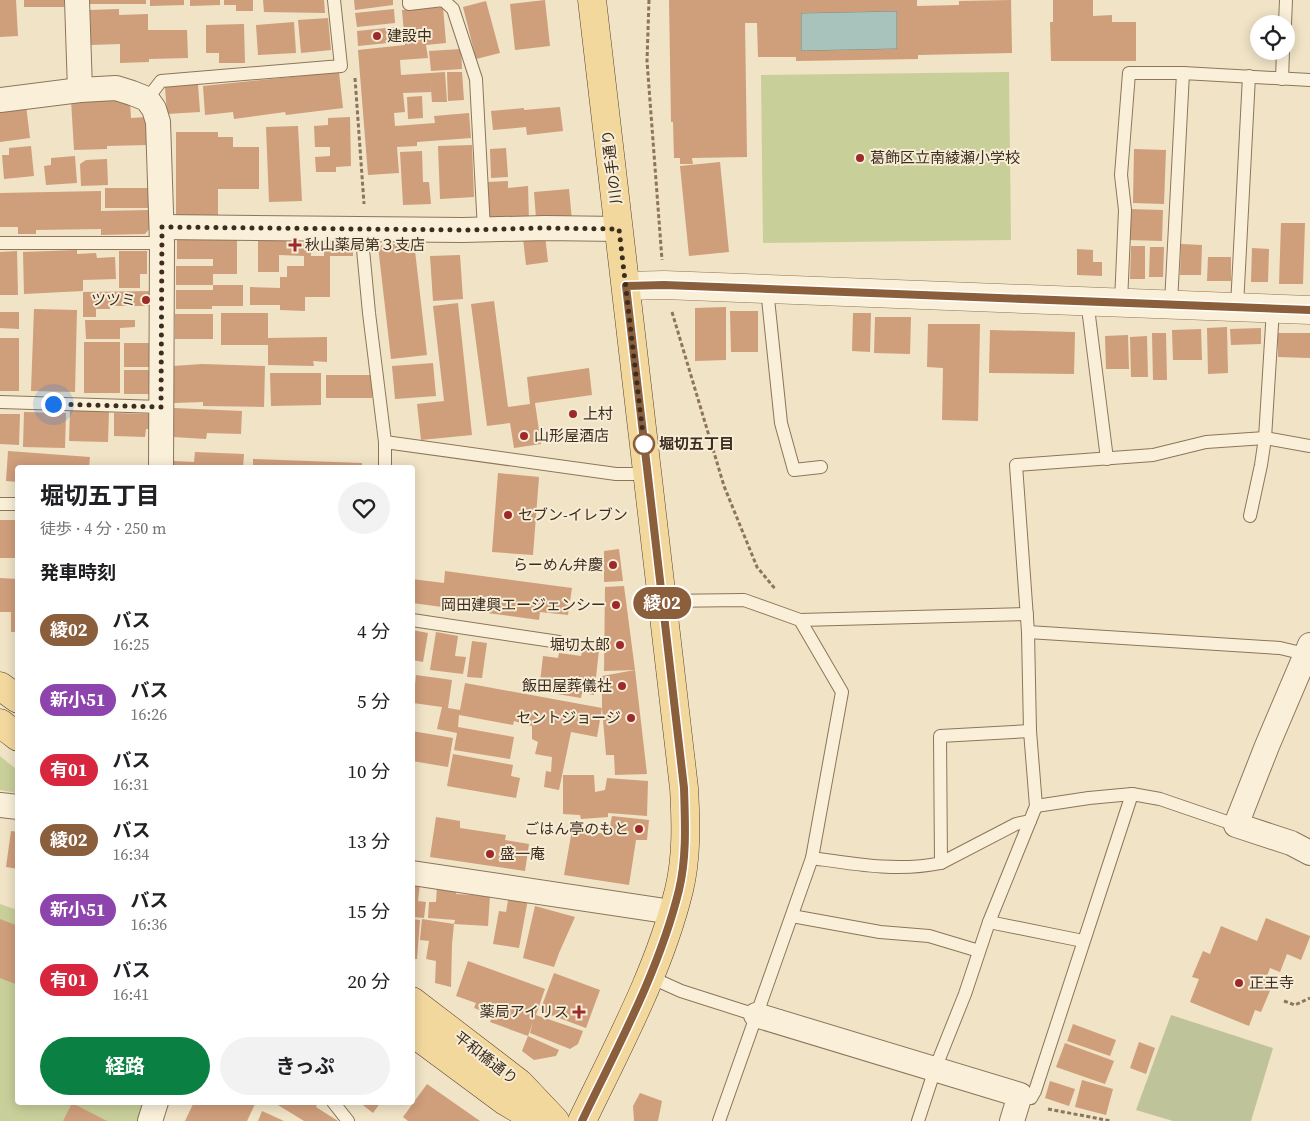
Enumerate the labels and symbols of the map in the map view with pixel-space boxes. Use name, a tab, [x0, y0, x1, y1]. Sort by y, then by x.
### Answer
place label: 建設中	[387, 25, 432, 46]
marker: 建設中	[371, 30, 383, 42]
street label: 川の手通り	[597, 129, 626, 206]
place label: 葛飾区立南綾瀬小学校	[870, 147, 1020, 168]
marker: 葛飾区立南綾瀬小学校	[854, 152, 866, 164]
place label: 秋山薬局第３支店	[305, 234, 425, 255]
marker: 秋山薬局第３支店	[289, 239, 301, 251]
place label: ツツミ	[91, 289, 136, 310]
marker: ツツミ	[140, 294, 152, 306]
your location	[41, 392, 66, 417]
place label: 上村	[583, 403, 613, 424]
marker: 上村	[567, 408, 579, 420]
place label: 山形屋酒店	[534, 425, 609, 446]
marker: 山形屋酒店	[518, 430, 530, 442]
marker: 堀切五丁目	[633, 433, 655, 455]
place label: 堀切五丁目	[659, 433, 734, 454]
place label: セブン-イレブン	[518, 504, 628, 525]
marker: セブン-イレブン	[502, 509, 514, 521]
place label: らーめん弁慶	[513, 554, 603, 575]
marker: らーめん弁慶	[607, 559, 619, 571]
line badge: 綾02	[633, 587, 691, 619]
place label: 岡田建興エージェンシー	[441, 594, 606, 615]
marker: 岡田建興エージェンシー	[610, 599, 622, 611]
place label: 堀切太郎	[550, 634, 610, 655]
marker: 堀切太郎	[614, 639, 626, 651]
place label: 飯田屋葬儀社	[522, 675, 612, 696]
marker: 飯田屋葬儀社	[616, 680, 628, 692]
place label: セントジョージ	[516, 707, 621, 728]
marker: セントジョージ	[625, 712, 637, 724]
place label: ごはん亭のもと	[524, 818, 629, 839]
marker: ごはん亭のもと	[633, 823, 645, 835]
place label: 盛一庵	[500, 843, 545, 864]
marker: 盛一庵	[484, 848, 496, 860]
place label: 正王寺	[1249, 972, 1294, 993]
marker: 正王寺	[1233, 977, 1245, 989]
place label: 薬局アイリス	[480, 1001, 569, 1022]
marker: 薬局アイリス	[573, 1006, 585, 1018]
street label: 平和橋通り	[450, 1026, 522, 1089]

